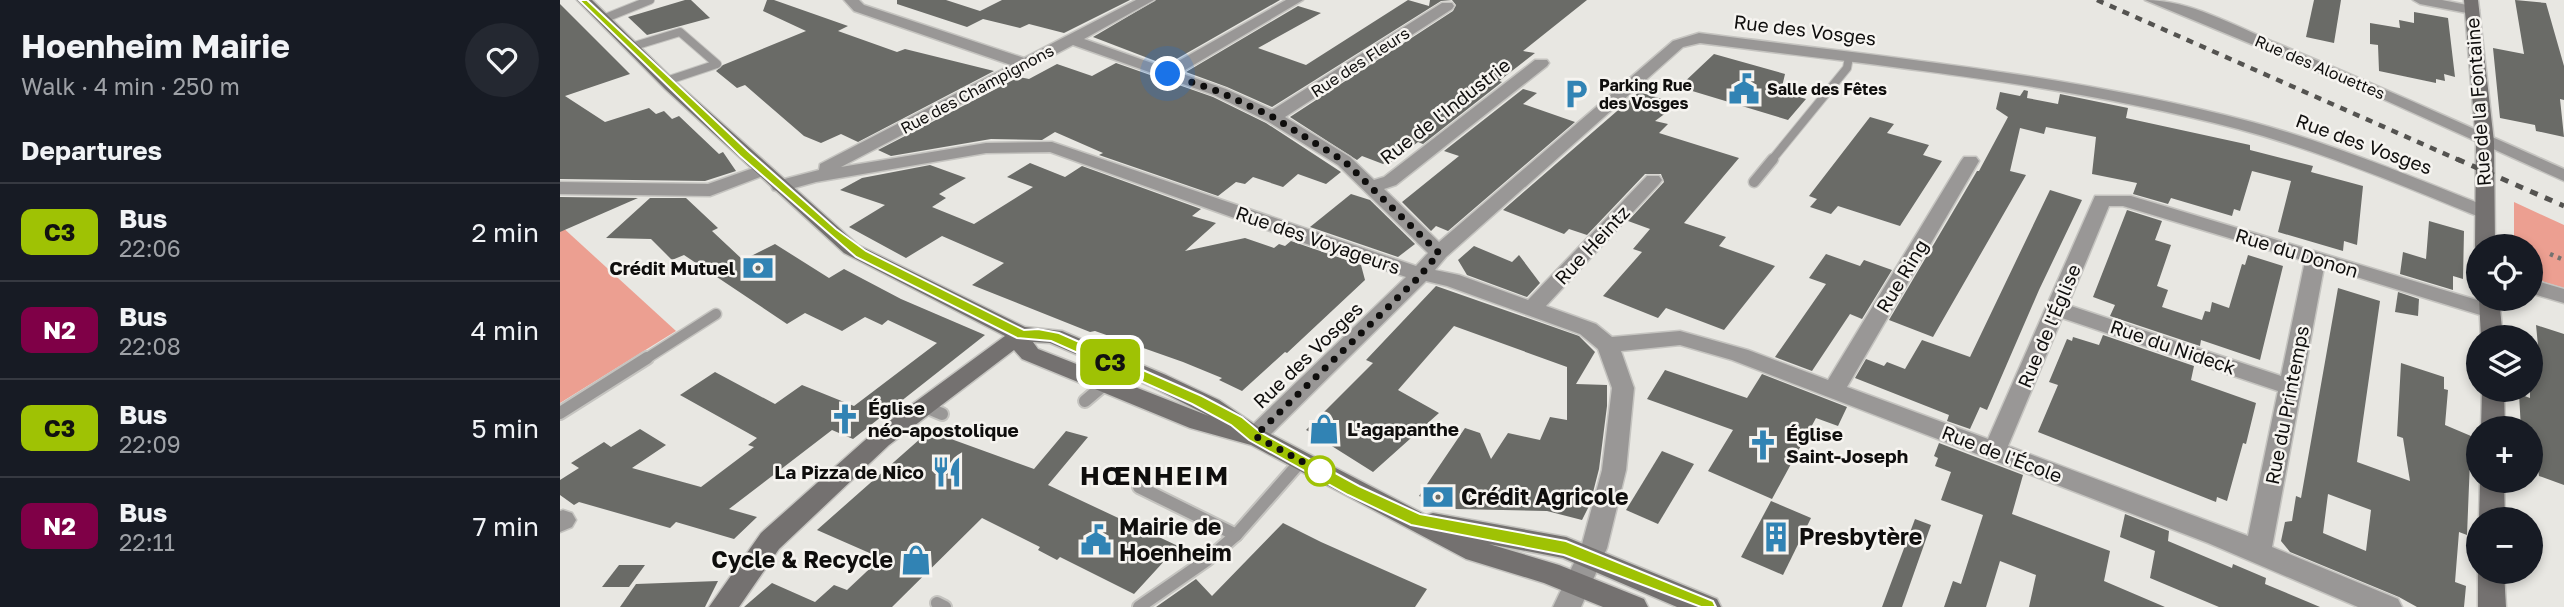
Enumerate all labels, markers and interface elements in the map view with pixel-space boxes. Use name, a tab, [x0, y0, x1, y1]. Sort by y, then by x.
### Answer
street label: Rue des Vosges	[1733, 9, 1878, 50]
street label: Rue de la Fontaine	[2460, 17, 2495, 187]
button: heart	[465, 23, 539, 97]
street label: Rue des Fleurs	[1307, 23, 1413, 101]
text: Hoenheim Mairie	[21, 26, 290, 65]
street label: Rue des Alouettes	[2252, 31, 2388, 103]
street label: Rue des Champignons	[897, 40, 1057, 138]
street label: Rue de l'Industrie	[1375, 53, 1514, 169]
your location	[1150, 56, 1185, 91]
text: Walk · 4 min · 250 m	[21, 72, 240, 100]
public building icon: Salle des Fêtes	[1727, 72, 1761, 106]
place label: Parking Rue des Vosges	[1599, 75, 1692, 113]
parking icon: Parking Rue des Vosges	[1559, 77, 1593, 111]
place label: Salle des Fêtes	[1767, 79, 1887, 99]
street label: Rue des Vosges	[2293, 108, 2435, 179]
text: Departures	[21, 135, 162, 166]
street label: Rue Heintz	[1549, 200, 1634, 289]
street label: Rue des Voyageurs	[1233, 201, 1403, 278]
text: Bus	[119, 203, 167, 234]
text: C3	[44, 217, 75, 246]
text: 2 min	[471, 217, 539, 248]
street label: Rue du Donon	[2233, 223, 2361, 282]
text: 22:06	[119, 234, 181, 262]
map controls	[2466, 234, 2543, 584]
button: locate	[2466, 234, 2543, 311]
street label: Rue Ring	[1871, 235, 1932, 316]
bank icon: Crédit Mutuel	[741, 251, 775, 285]
place label: Crédit Mutuel	[609, 256, 735, 279]
street label: Rue de l'Église	[2012, 261, 2085, 391]
street label: Rue des Vosges	[1248, 297, 1367, 413]
text: Bus	[119, 301, 167, 332]
street label: Rue du Nideck	[2107, 314, 2239, 379]
text: N2	[43, 315, 76, 344]
text: 4 min	[471, 315, 539, 346]
street label: Rue du Printemps	[2260, 324, 2313, 486]
button: layers	[2466, 325, 2543, 402]
text: 22:08	[119, 332, 181, 360]
line badge: C3	[1078, 339, 1142, 385]
text: C3	[1094, 347, 1126, 376]
place label: Église néo-apostolique	[868, 396, 1019, 441]
text: Bus	[119, 399, 167, 430]
church icon: Église néo-apostolique	[828, 402, 862, 436]
shop icon: L'agapanthe	[1307, 412, 1341, 446]
text: C3	[44, 413, 75, 442]
text: 5 min	[471, 413, 539, 444]
button: +	[2466, 416, 2543, 493]
place label: L'agapanthe	[1347, 417, 1459, 440]
street label: Rue de l'École	[1939, 420, 2066, 487]
place label: Église Saint-Joseph	[1786, 422, 1908, 467]
church icon: Église Saint-Joseph	[1746, 428, 1780, 462]
text: 22:09	[119, 430, 181, 458]
restaurant icon: La Pizza de Nico	[930, 455, 964, 489]
unlabelled marker	[1305, 456, 1335, 486]
place label: La Pizza de Nico	[774, 460, 924, 483]
district label: HŒNHEIM	[1080, 460, 1230, 491]
bank icon: Crédit Agricole	[1421, 480, 1455, 514]
place label: Crédit Agricole	[1461, 482, 1629, 510]
text: Bus	[119, 497, 167, 528]
button: −	[2466, 507, 2543, 584]
text: N2	[43, 511, 76, 540]
text: 7 min	[473, 511, 539, 542]
place label: Mairie de Hoenheim	[1119, 512, 1232, 566]
building icon: Presbytère	[1759, 520, 1793, 554]
place label: Presbytère	[1799, 522, 1922, 550]
public building icon: Mairie de Hoenheim	[1079, 523, 1113, 557]
text: 22:11	[119, 528, 175, 556]
shop icon: Cycle & Recycle	[899, 543, 933, 577]
place label: Cycle & Recycle	[711, 545, 893, 573]

